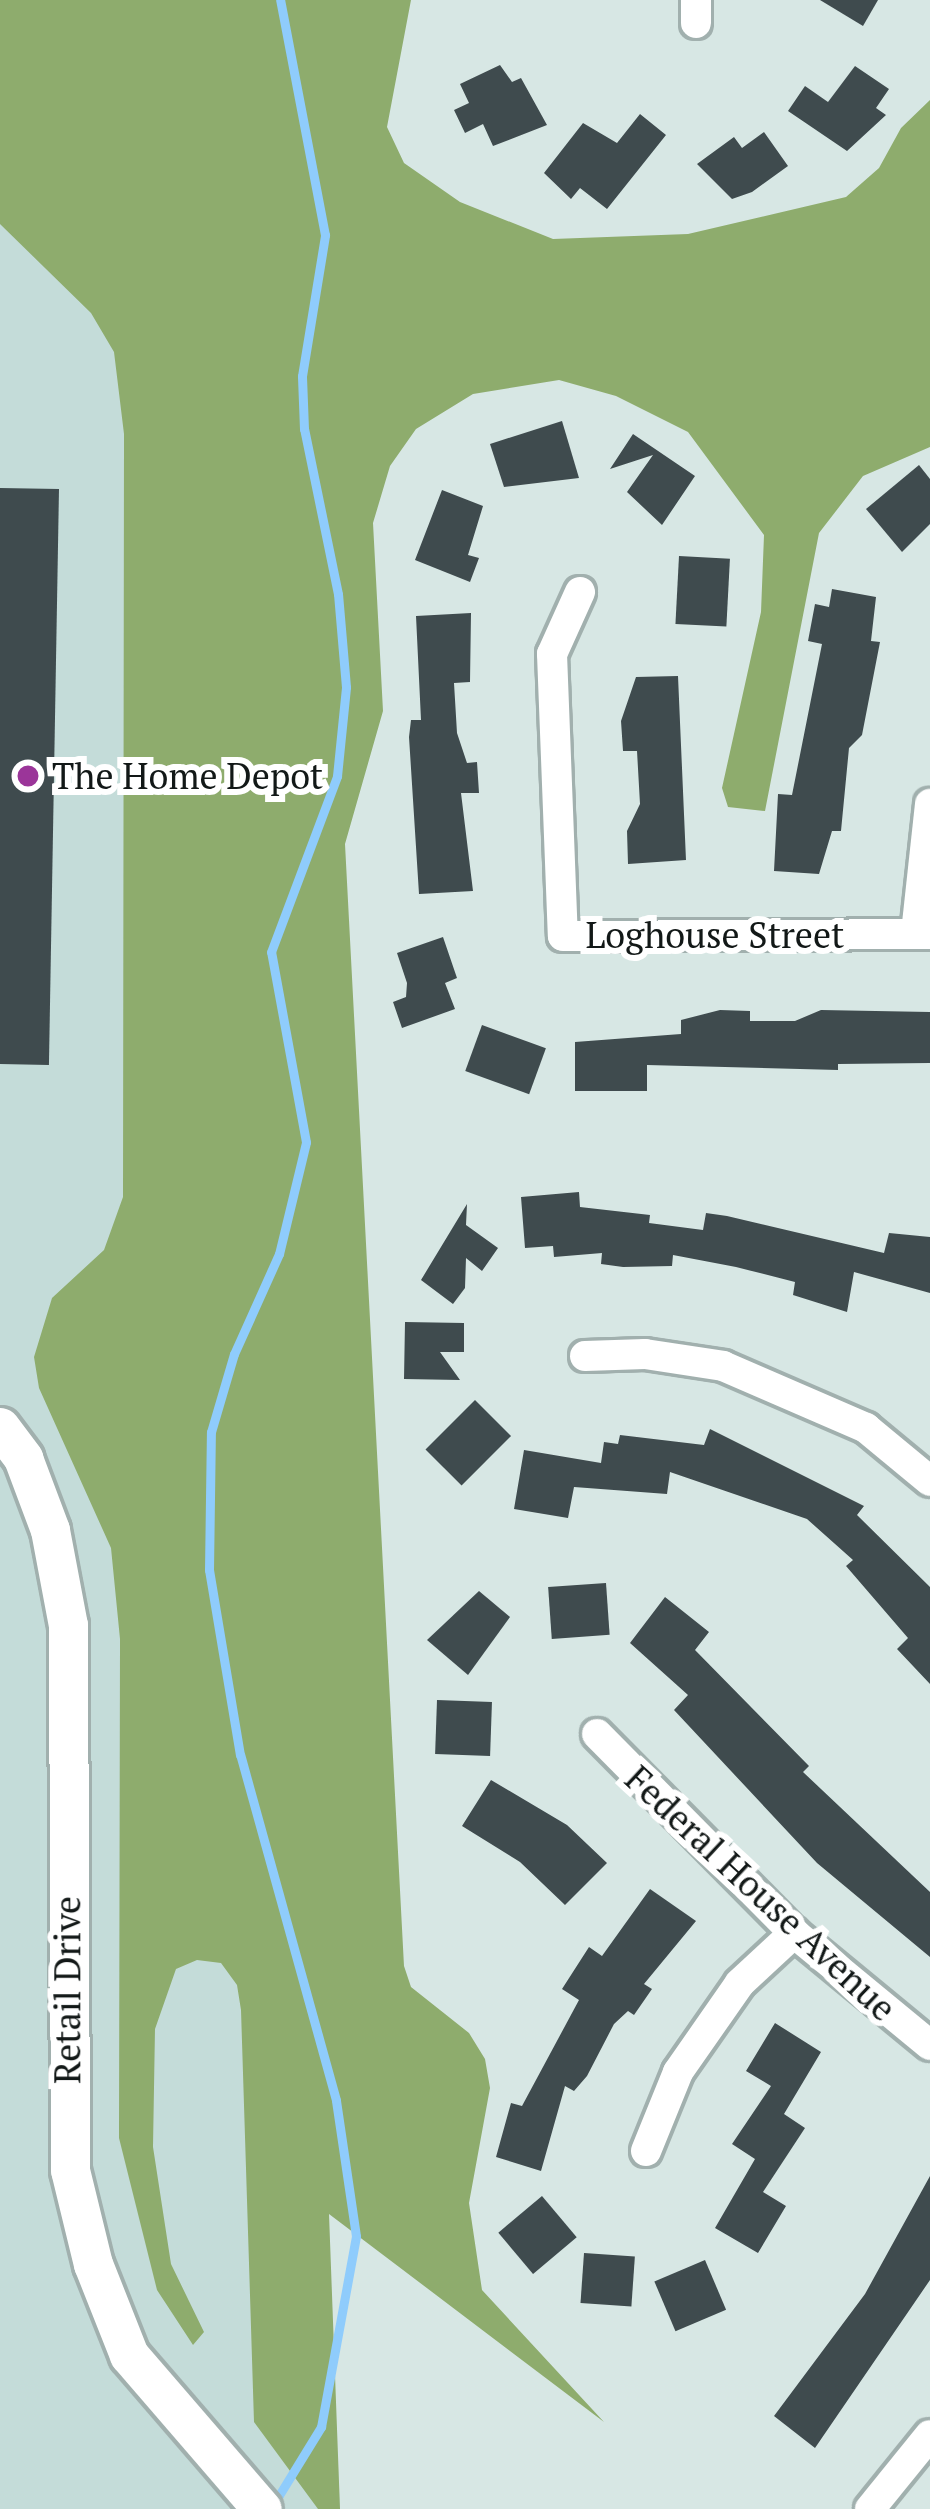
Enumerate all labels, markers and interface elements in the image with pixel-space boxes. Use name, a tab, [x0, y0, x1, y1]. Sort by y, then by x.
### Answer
place label: The Home Depot	[52, 754, 323, 798]
marker: The Home Depot	[15, 763, 41, 789]
street label: Loghouse Street	[586, 913, 844, 957]
street label: Federal House Avenue	[617, 1756, 905, 2030]
street label: Retail Drive	[45, 1896, 89, 2084]

